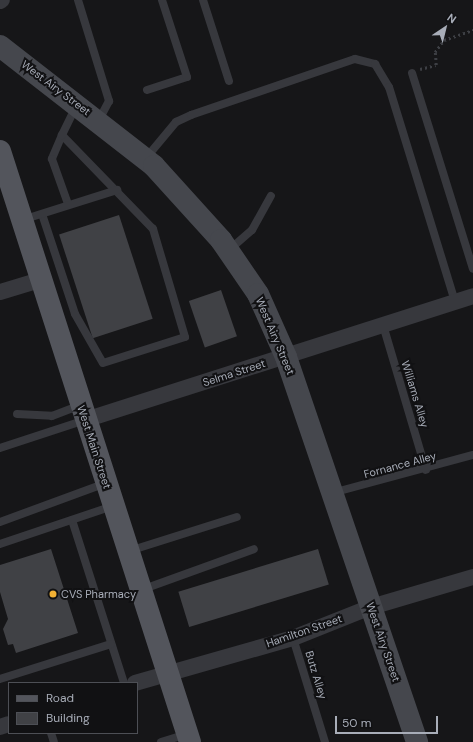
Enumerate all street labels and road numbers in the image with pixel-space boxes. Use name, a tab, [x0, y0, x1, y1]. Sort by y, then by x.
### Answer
street label: West Airy Street	[19, 58, 93, 118]
street label: West Airy Street	[253, 295, 297, 377]
street label: Selma Street	[201, 357, 267, 389]
street label: Williams Alley	[399, 359, 431, 429]
street label: West Main Street	[74, 404, 114, 490]
street label: Fornance Alley	[362, 449, 438, 481]
street label: West Airy Street	[363, 601, 403, 683]
street label: Hamilton Street	[264, 612, 344, 650]
street label: Butz Alley	[302, 649, 330, 701]

